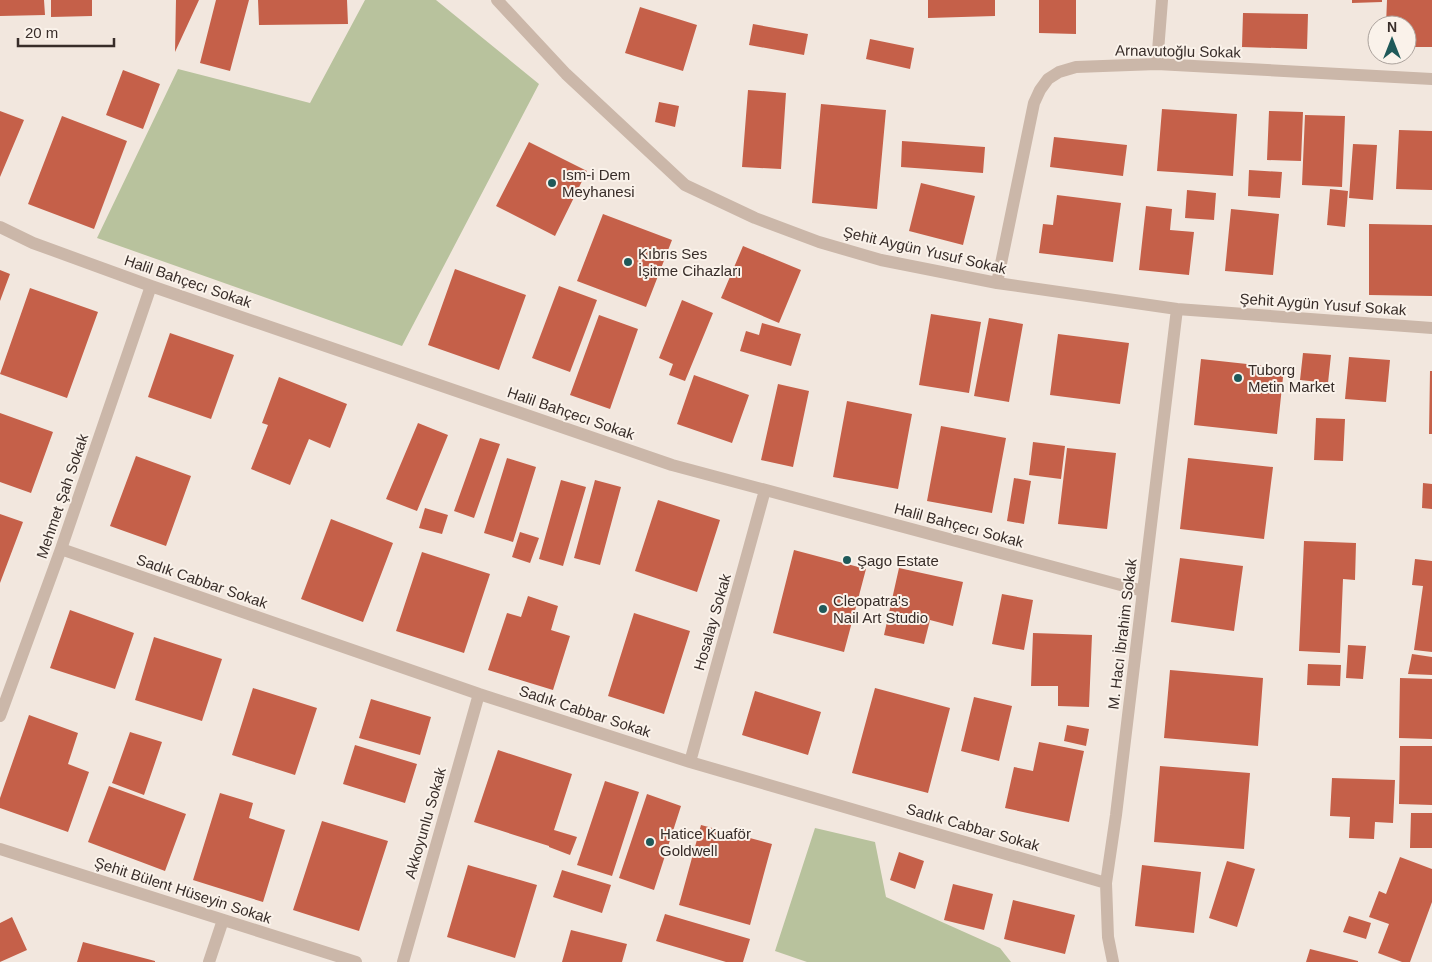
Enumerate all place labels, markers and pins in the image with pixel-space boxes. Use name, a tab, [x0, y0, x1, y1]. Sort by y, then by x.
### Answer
place label: Ism-i Dem Meyhanesi	[562, 166, 635, 200]
marker: Ism-i Dem Meyhanesi	[546, 177, 558, 189]
place label: Kıbrıs Ses İşitme Cihazları	[638, 245, 741, 279]
marker: Kıbrıs Ses İşitme Cihazları	[622, 256, 634, 268]
place label: Tuborg Metin Market	[1248, 361, 1336, 395]
marker: Tuborg Metin Market	[1232, 372, 1244, 384]
place label: Şago Estate	[857, 552, 939, 569]
marker: Şago Estate	[841, 554, 853, 566]
place label: Cleopatra's Nail Art Studio	[833, 592, 928, 626]
marker: Cleopatra's Nail Art Studio	[817, 603, 829, 615]
place label: Hatice Kuaför Goldwell	[660, 825, 751, 859]
marker: Hatice Kuaför Goldwell	[644, 836, 656, 848]

